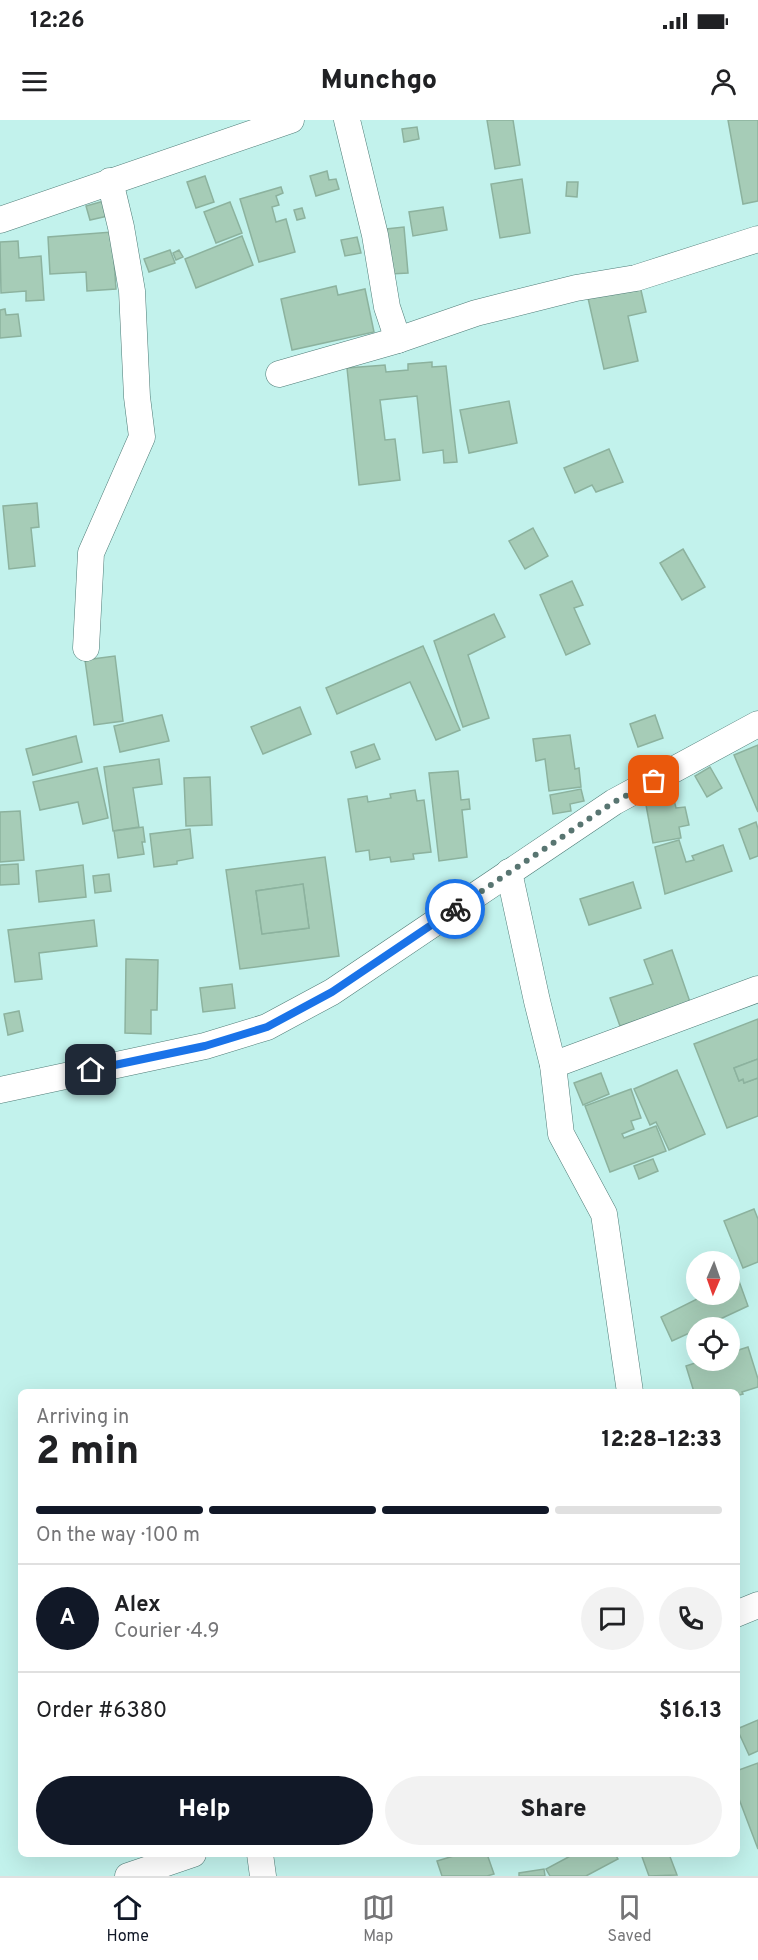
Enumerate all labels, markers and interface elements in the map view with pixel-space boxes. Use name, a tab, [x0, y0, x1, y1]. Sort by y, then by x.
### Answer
text: 12:26	[30, 8, 85, 35]
text: Munchgo	[321, 64, 437, 98]
icon: menu	[18, 65, 51, 98]
icon: person	[707, 65, 740, 98]
pin	[628, 755, 679, 806]
icon: bag	[637, 764, 670, 797]
courier	[425, 879, 485, 939]
icon: bike	[439, 893, 472, 926]
pin	[65, 1044, 116, 1095]
icon: home	[74, 1053, 107, 1086]
north arrow	[686, 1251, 740, 1305]
map controls	[686, 1251, 740, 1371]
button: locate	[686, 1317, 740, 1371]
text: Arriving in	[36, 1405, 129, 1431]
text: 12:28–12:33	[602, 1427, 722, 1454]
text: 2 min	[36, 1429, 139, 1478]
text: On the way · 100 m	[36, 1523, 200, 1549]
button: chat	[581, 1587, 644, 1650]
button: phone	[659, 1587, 722, 1650]
text: Alex	[114, 1592, 161, 1619]
text: A	[60, 1605, 75, 1632]
text: Courier · 4.9	[114, 1619, 219, 1645]
text: Order #6380	[36, 1698, 167, 1725]
text: $16.13	[659, 1698, 722, 1725]
button: Help	[36, 1776, 373, 1845]
button: Share	[385, 1776, 722, 1845]
tab: Home	[106, 1891, 149, 1947]
tab: Map	[362, 1891, 395, 1947]
tab: Saved	[608, 1891, 652, 1947]

